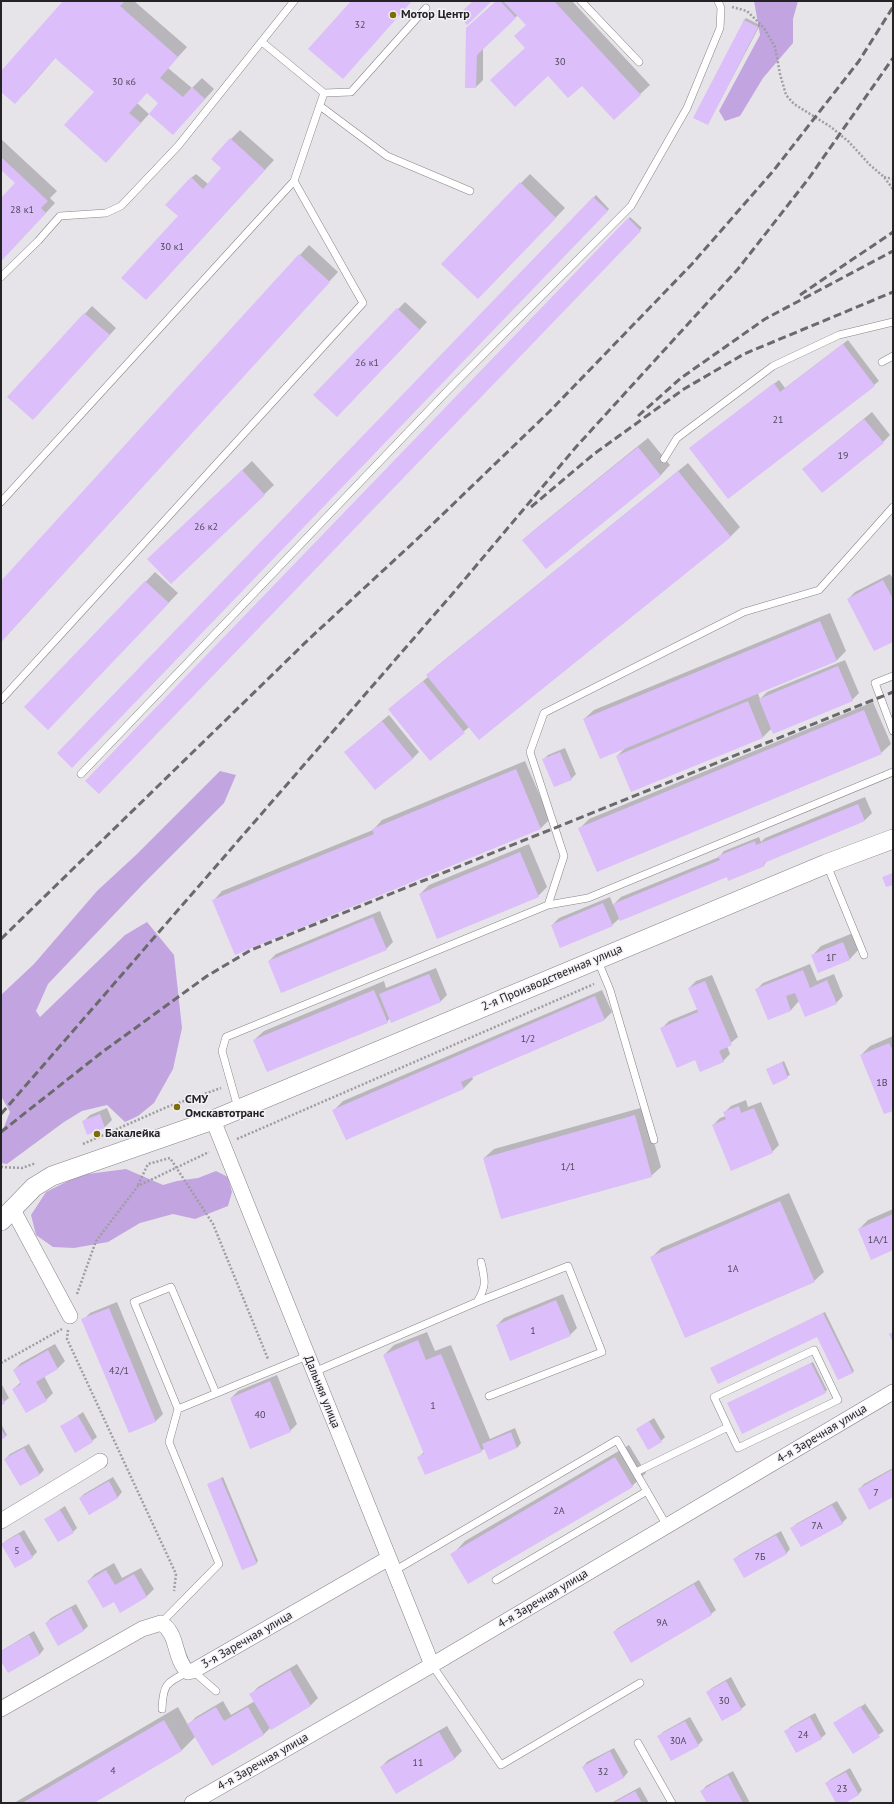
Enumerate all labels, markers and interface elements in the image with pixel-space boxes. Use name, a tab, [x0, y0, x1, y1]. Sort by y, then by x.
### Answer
place label: Мотор Центр	[401, 8, 470, 22]
marker: Мотор Центр	[388, 10, 398, 20]
house number: 32	[355, 19, 365, 31]
house number: 30	[555, 56, 565, 68]
house number: 30 к6	[112, 76, 136, 88]
house number: 28 к1	[10, 204, 34, 216]
house number: 30 к1	[160, 241, 184, 253]
house number: 26 к1	[355, 357, 379, 369]
house number: 21	[773, 414, 783, 426]
house number: 19	[838, 450, 848, 462]
house number: 26 к2	[194, 521, 218, 533]
street label: 2-я Производственная улица	[479, 942, 625, 1014]
house number: 1Г	[826, 952, 836, 964]
house number: 1/2	[521, 1033, 535, 1045]
house number: 1В	[876, 1077, 888, 1089]
place label: СМУ Омскавтотранс	[185, 1093, 264, 1121]
marker: СМУ Омскавтотранс	[172, 1102, 182, 1112]
place label: Бакалейка	[105, 1127, 160, 1141]
marker: Бакалейка	[92, 1129, 102, 1139]
house number: 1/1	[561, 1161, 575, 1173]
house number: 1А/1	[868, 1234, 888, 1246]
house number: 1А	[727, 1263, 739, 1275]
house number: 1	[530, 1325, 536, 1337]
street label: Дальняя улица	[301, 1354, 343, 1430]
house number: 42/1	[109, 1365, 129, 1377]
house number: 1	[430, 1400, 436, 1412]
street label: 4-я Заречная улица	[774, 1401, 870, 1467]
house number: 40	[255, 1409, 265, 1421]
house number: 7	[873, 1487, 879, 1499]
house number: 2А	[553, 1505, 565, 1517]
house number: 7А	[811, 1520, 823, 1532]
house number: 5	[14, 1545, 20, 1557]
house number: 7Б	[755, 1551, 765, 1563]
street label: 4-я Заречная улица	[495, 1566, 591, 1632]
street label: 3-я Заречная улица	[199, 1608, 295, 1672]
house number: 9А	[656, 1617, 668, 1629]
house number: 30	[719, 1695, 729, 1707]
house number: 24	[798, 1729, 808, 1741]
street label: 4-я Заречная улица	[215, 1730, 311, 1794]
house number: 30А	[670, 1735, 686, 1747]
house number: 11	[413, 1757, 423, 1769]
house number: 4	[110, 1765, 116, 1777]
house number: 32	[598, 1766, 608, 1778]
house number: 23	[837, 1783, 847, 1795]

